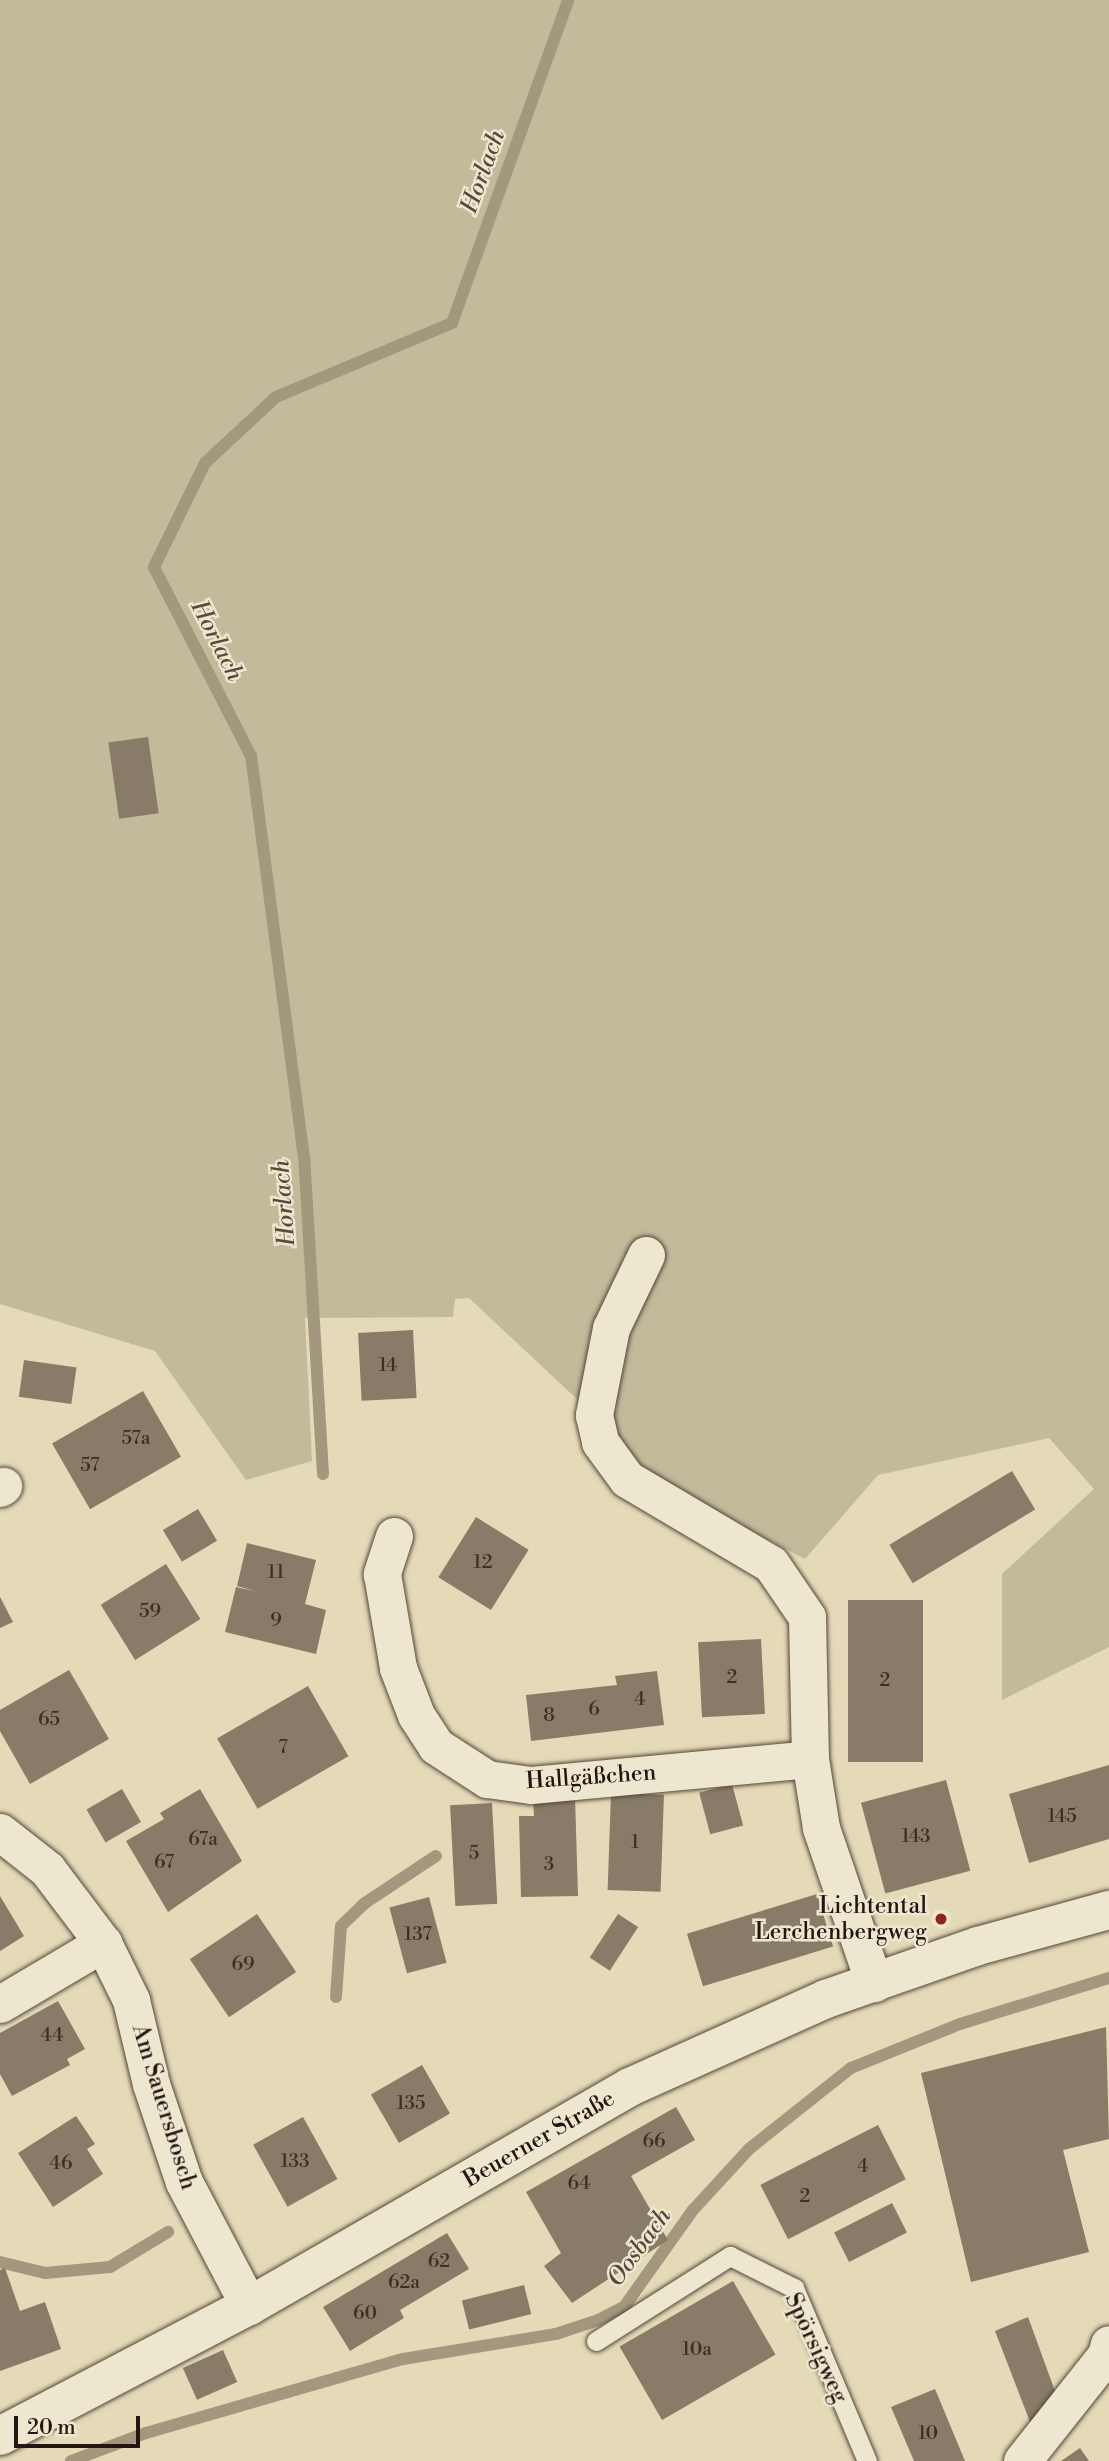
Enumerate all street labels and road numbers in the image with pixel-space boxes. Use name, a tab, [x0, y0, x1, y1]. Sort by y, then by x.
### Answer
street label: Hallgäßchen	[525, 1759, 657, 1795]
street label: Am Sauersbosch	[126, 2021, 202, 2193]
street label: Beuerner Straße	[458, 2085, 620, 2193]
street label: Spörsigweg	[779, 2289, 853, 2407]

